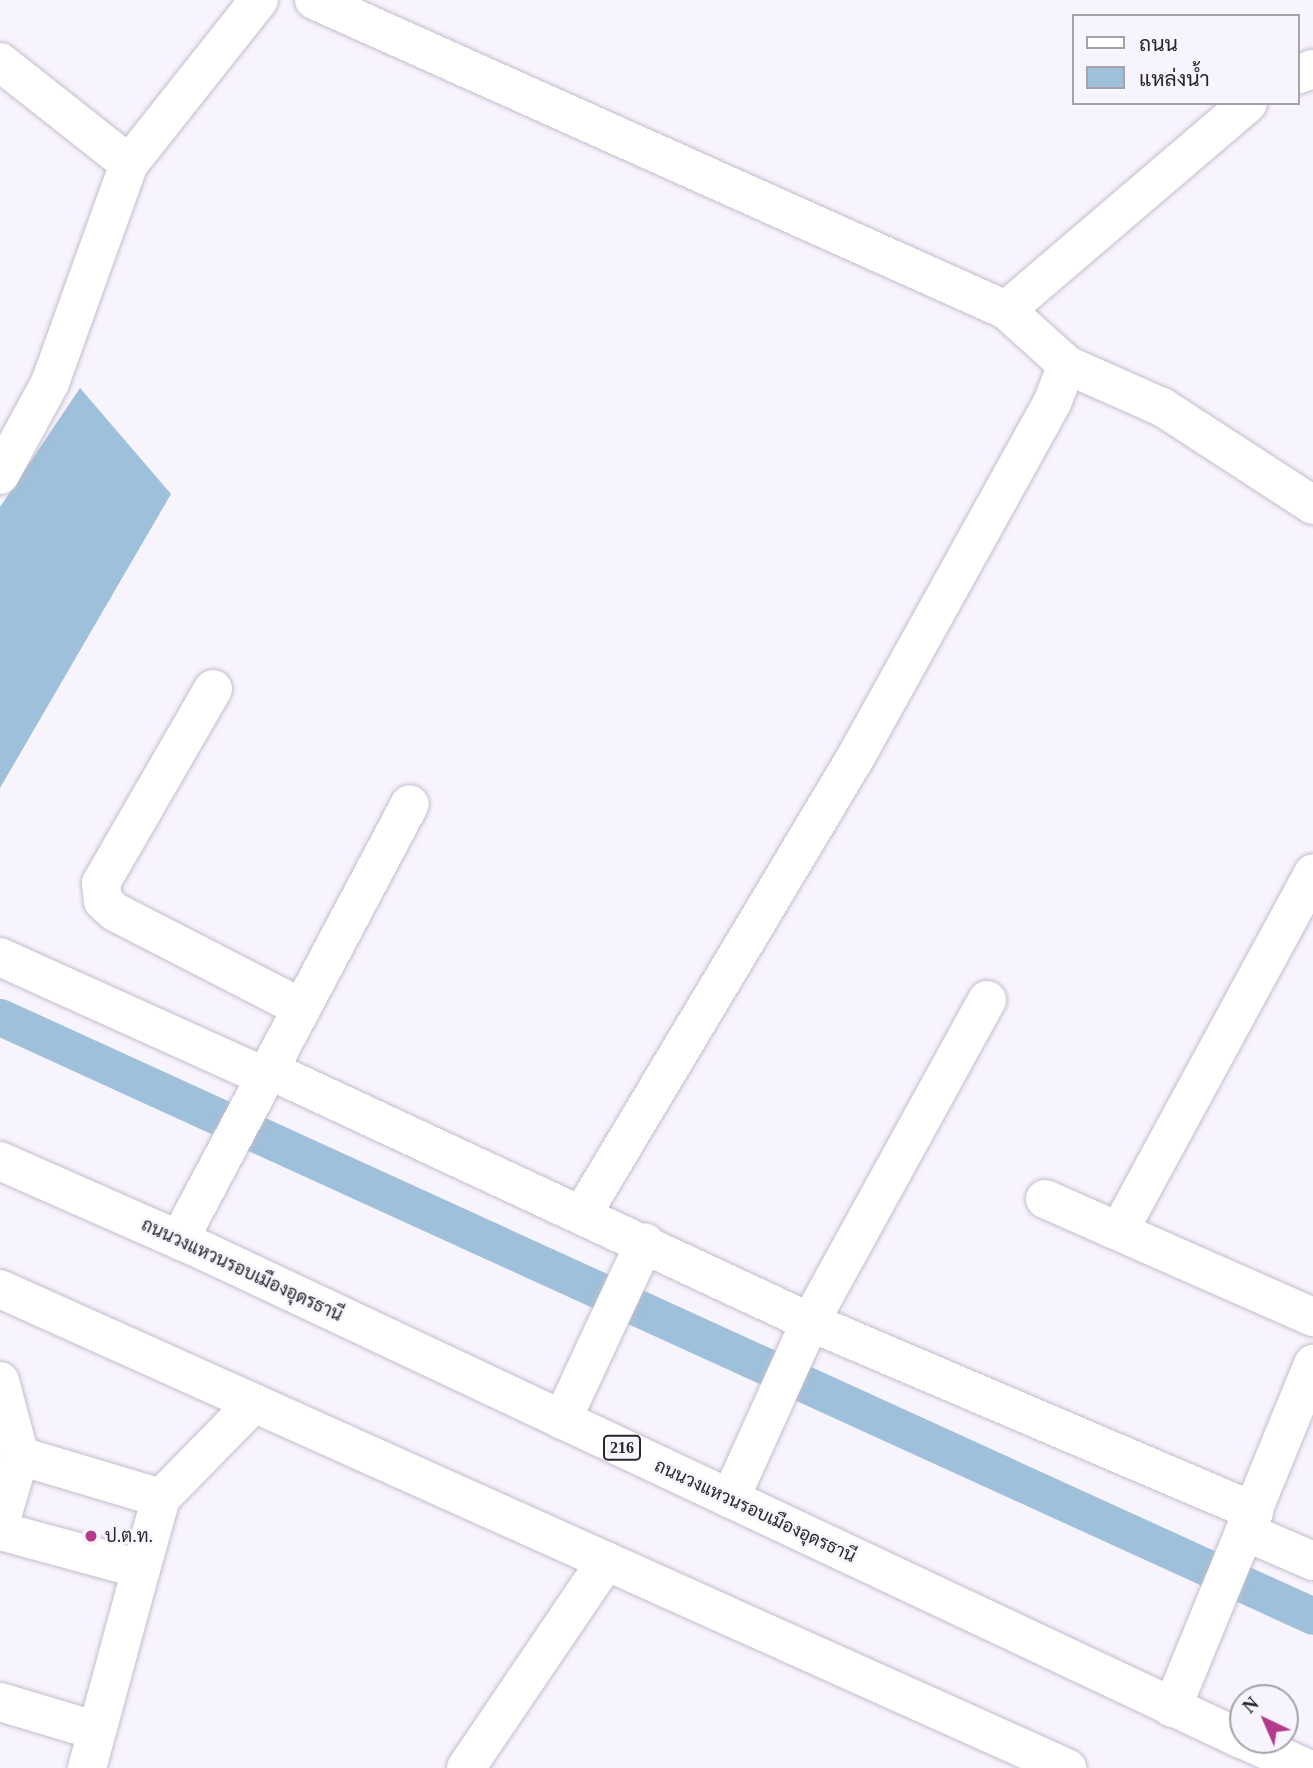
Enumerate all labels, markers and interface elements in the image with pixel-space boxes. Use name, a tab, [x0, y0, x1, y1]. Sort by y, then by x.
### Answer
legend	[1072, 14, 1299, 105]
text: ถนน	[1139, 32, 1178, 56]
text: แหล่งน้ำ	[1139, 67, 1210, 91]
street label: ถนนวงแหวนรอบเมืองอุดรธานี	[138, 1214, 346, 1326]
road number: 216	[603, 1436, 641, 1460]
street label: ถนนวงแหวนรอบเมืองอุดรธานี	[651, 1455, 859, 1567]
place label: ป.ต.ท.	[105, 1525, 153, 1547]
marker: ป.ต.ท.	[83, 1528, 99, 1544]
north arrow	[1229, 1684, 1299, 1754]
text: N	[1238, 1693, 1263, 1717]

